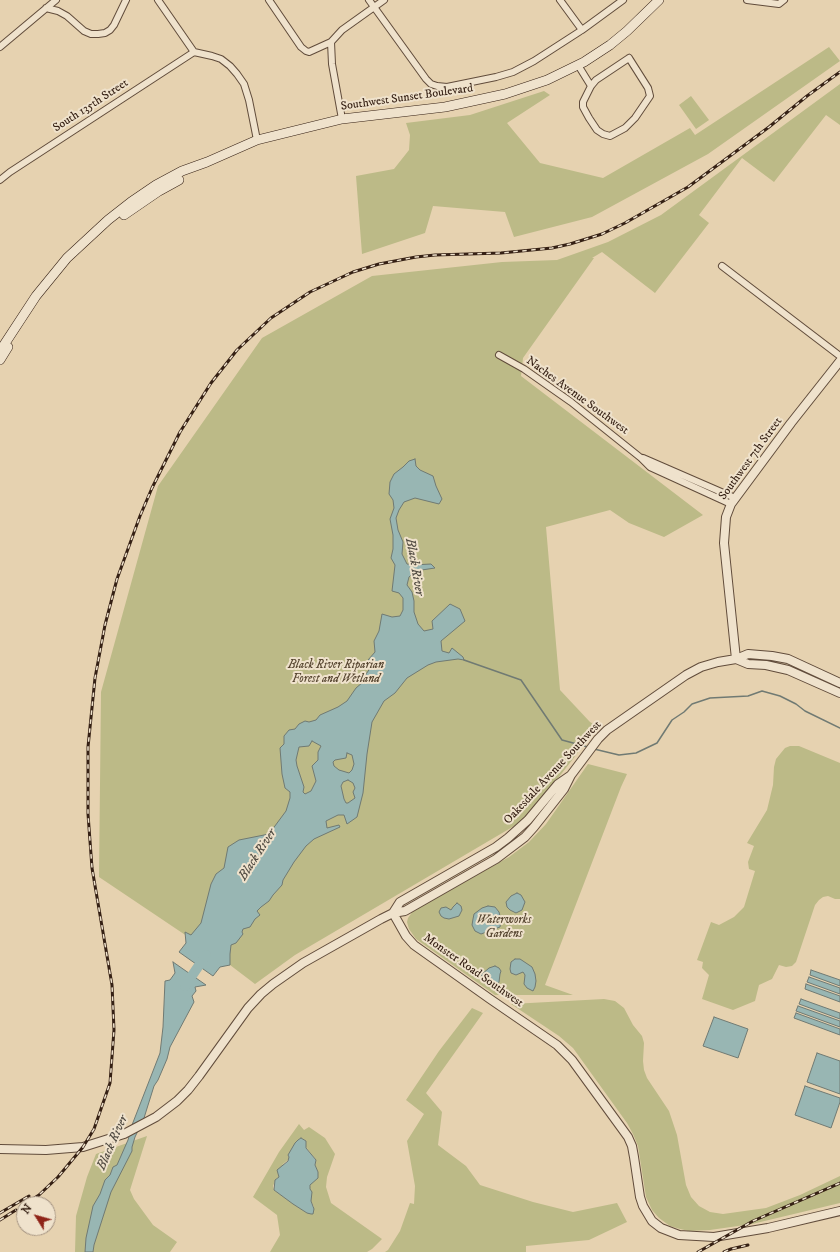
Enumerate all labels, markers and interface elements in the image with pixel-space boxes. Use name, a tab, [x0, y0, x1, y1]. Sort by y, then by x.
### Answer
street label: South 135th Street	[51, 76, 131, 136]
street label: Southwest Sunset Boulevard	[340, 82, 474, 114]
street label: Naches Avenue Southwest	[523, 354, 631, 438]
street label: Southwest 7th Street	[716, 415, 786, 503]
water label: Black River	[401, 537, 427, 597]
park label: Black River Riparian Forest and Wetland	[288, 659, 384, 687]
street label: Oakesdale Avenue Southwest	[501, 718, 605, 828]
water label: Black River	[236, 826, 280, 884]
park label: Waterworks Gardens	[477, 914, 531, 942]
street label: Monster Road Southwest	[420, 931, 526, 1011]
water label: Black River	[94, 1113, 132, 1173]
north arrow	[16, 1196, 56, 1236]
text: N	[19, 1202, 36, 1217]

